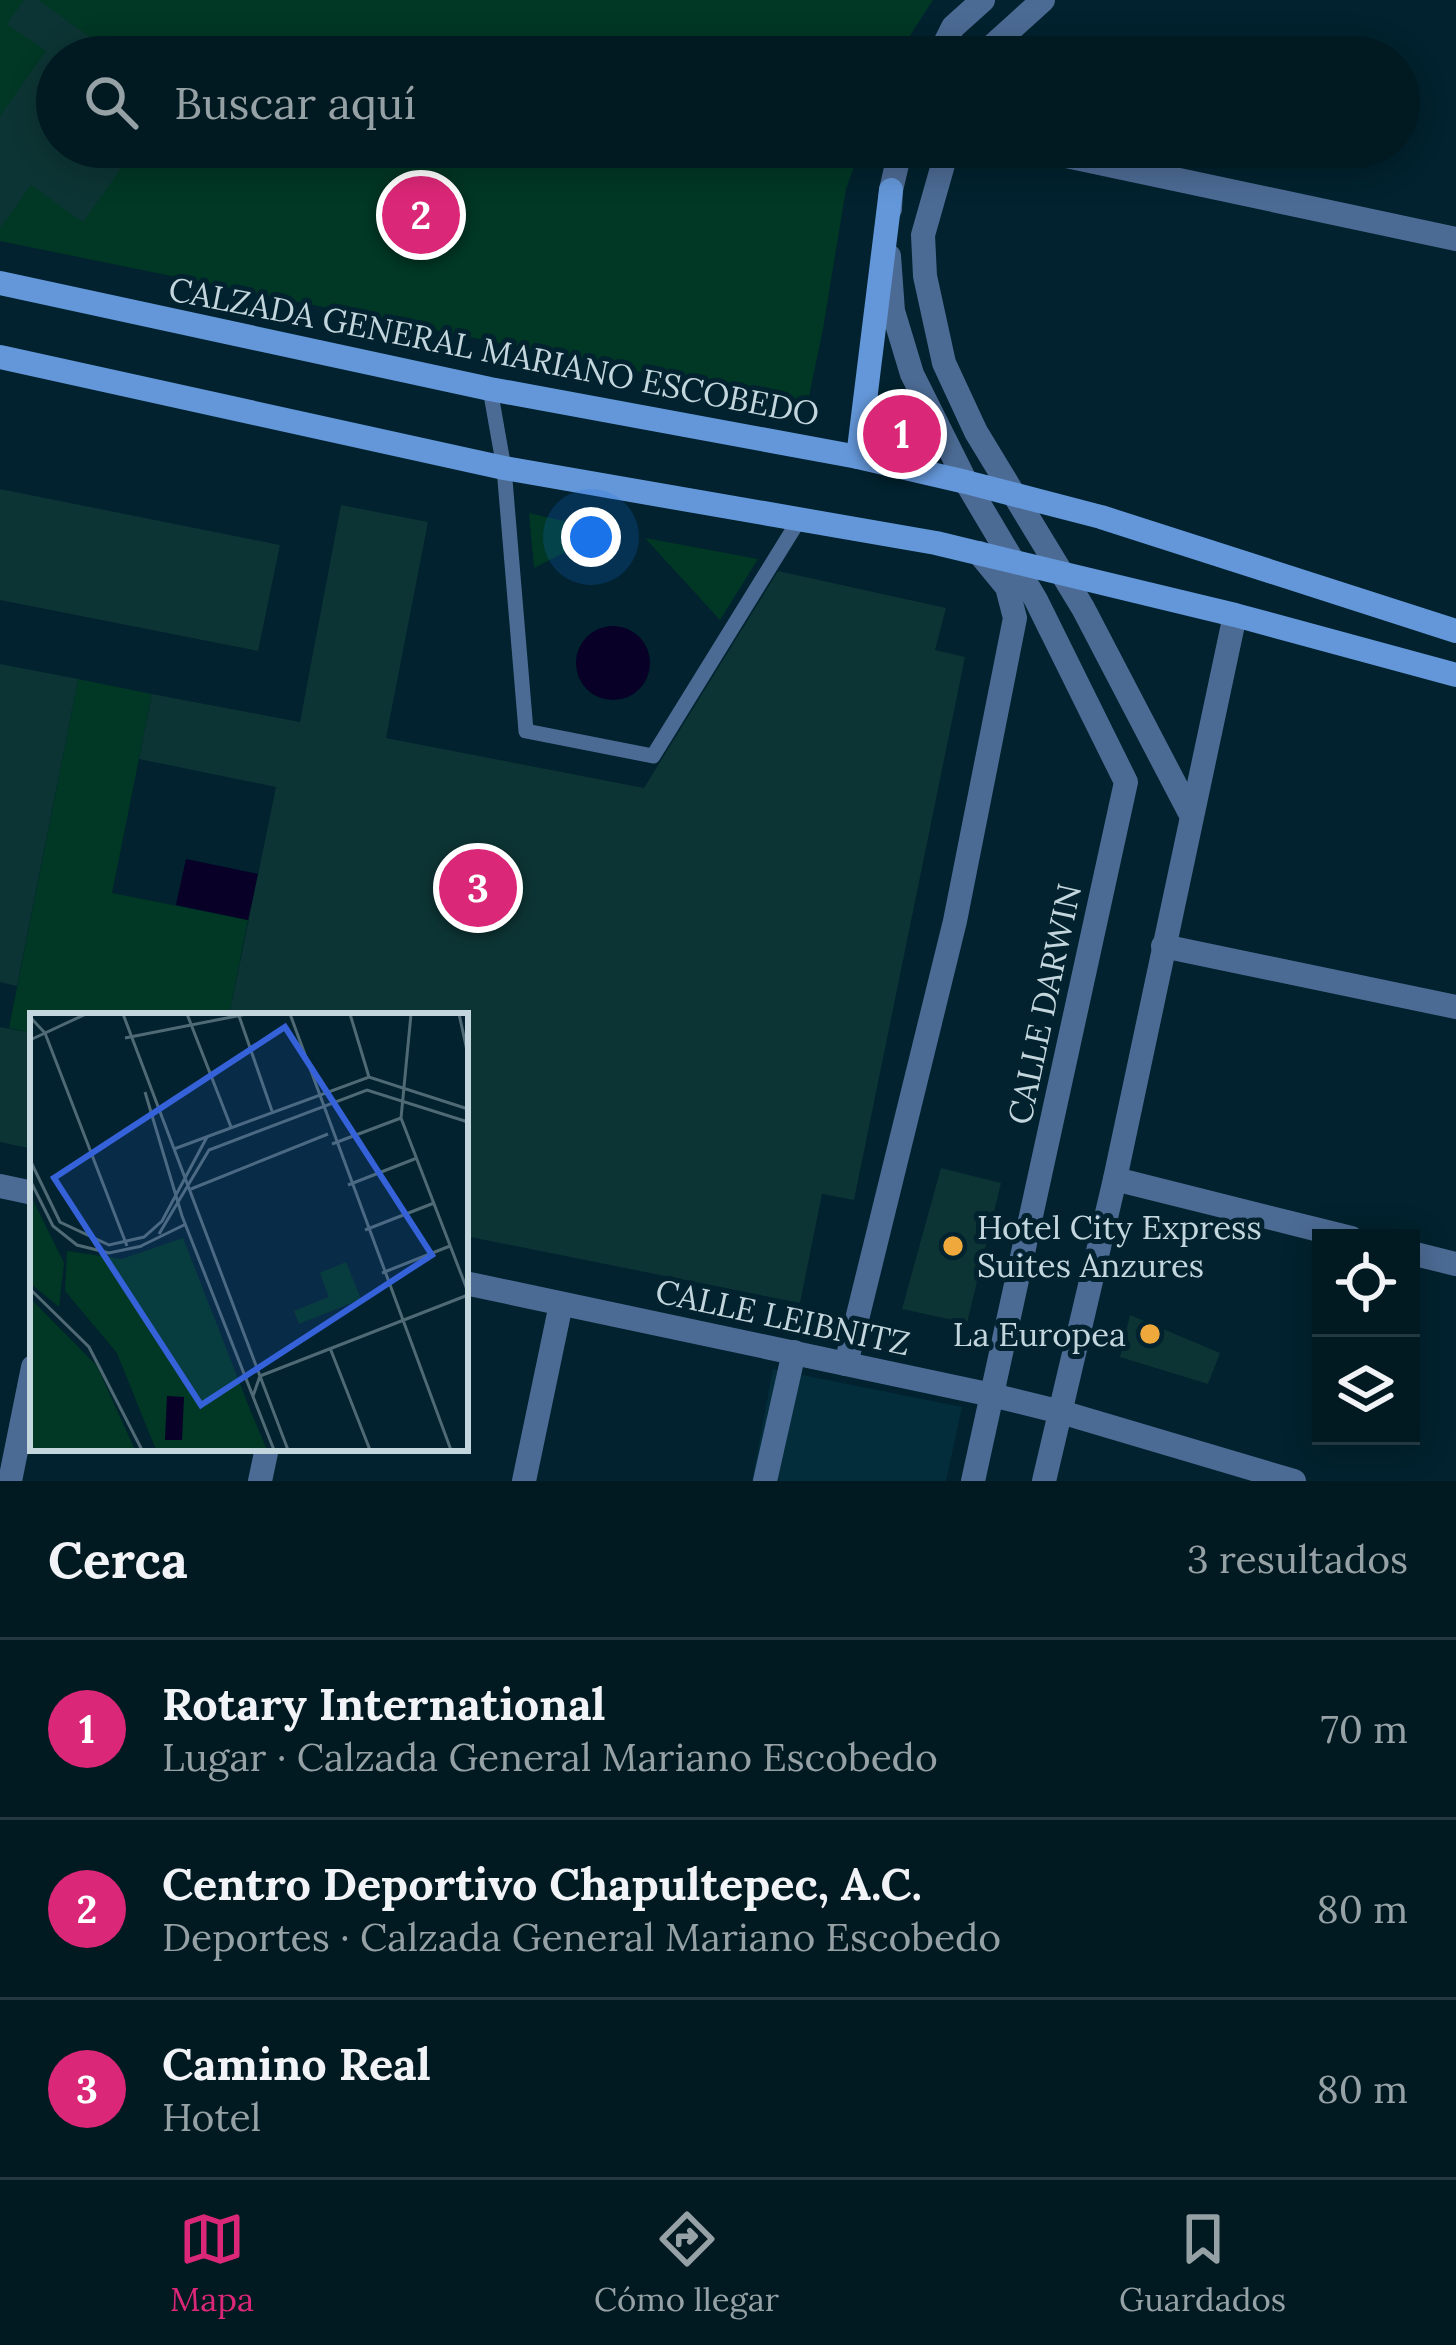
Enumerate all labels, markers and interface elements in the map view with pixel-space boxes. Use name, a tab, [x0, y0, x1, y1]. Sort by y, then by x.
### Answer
search box	[36, 36, 1420, 168]
icon: search	[78, 69, 144, 135]
text: Buscar aquí	[174, 74, 416, 131]
pin: 2	[382, 170, 460, 260]
street label: CALZADA GENERAL MARIANO ESCOBEDO	[165, 267, 823, 435]
pin: 1	[863, 389, 941, 479]
your location	[561, 507, 621, 567]
pin: 3	[439, 843, 517, 933]
street label: CALLE DARWIN	[998, 880, 1090, 1128]
inset map	[30, 1013, 468, 1451]
place label: Hotel City Express Suites Anzures	[977, 1206, 1262, 1286]
map controls	[1312, 1229, 1420, 1445]
button: locate	[1312, 1229, 1420, 1337]
marker: Hotel City Express Suites Anzures	[940, 1233, 966, 1259]
street label: CALLE LEIBNITZ	[652, 1270, 914, 1364]
place label: La Europea	[953, 1313, 1126, 1355]
marker: La Europea	[1137, 1321, 1163, 1347]
button: layers	[1312, 1337, 1420, 1445]
text: Cerca	[48, 1527, 188, 1592]
text: 3 resultados	[1187, 1534, 1408, 1584]
text: Rotary International	[162, 1675, 606, 1732]
text: 1	[79, 1704, 95, 1754]
text: 70 m	[1321, 1704, 1408, 1754]
text: Lugar · Calzada General Mariano Escobedo	[162, 1732, 938, 1782]
text: Centro Deportivo Chapultepec, A.C.	[162, 1855, 922, 1912]
text: 2	[77, 1884, 97, 1934]
text: 80 m	[1317, 1884, 1408, 1934]
text: Deportes · Calzada General Mariano Escobedo	[162, 1912, 1001, 1962]
text: Camino Real	[162, 2035, 431, 2092]
text: 3	[76, 2064, 98, 2114]
text: 80 m	[1317, 2064, 1408, 2114]
text: Hotel	[162, 2092, 261, 2142]
tab: Mapa	[170, 2206, 254, 2320]
tab: Cómo llegar	[594, 2206, 779, 2320]
tab: Guardados	[1119, 2206, 1286, 2320]

